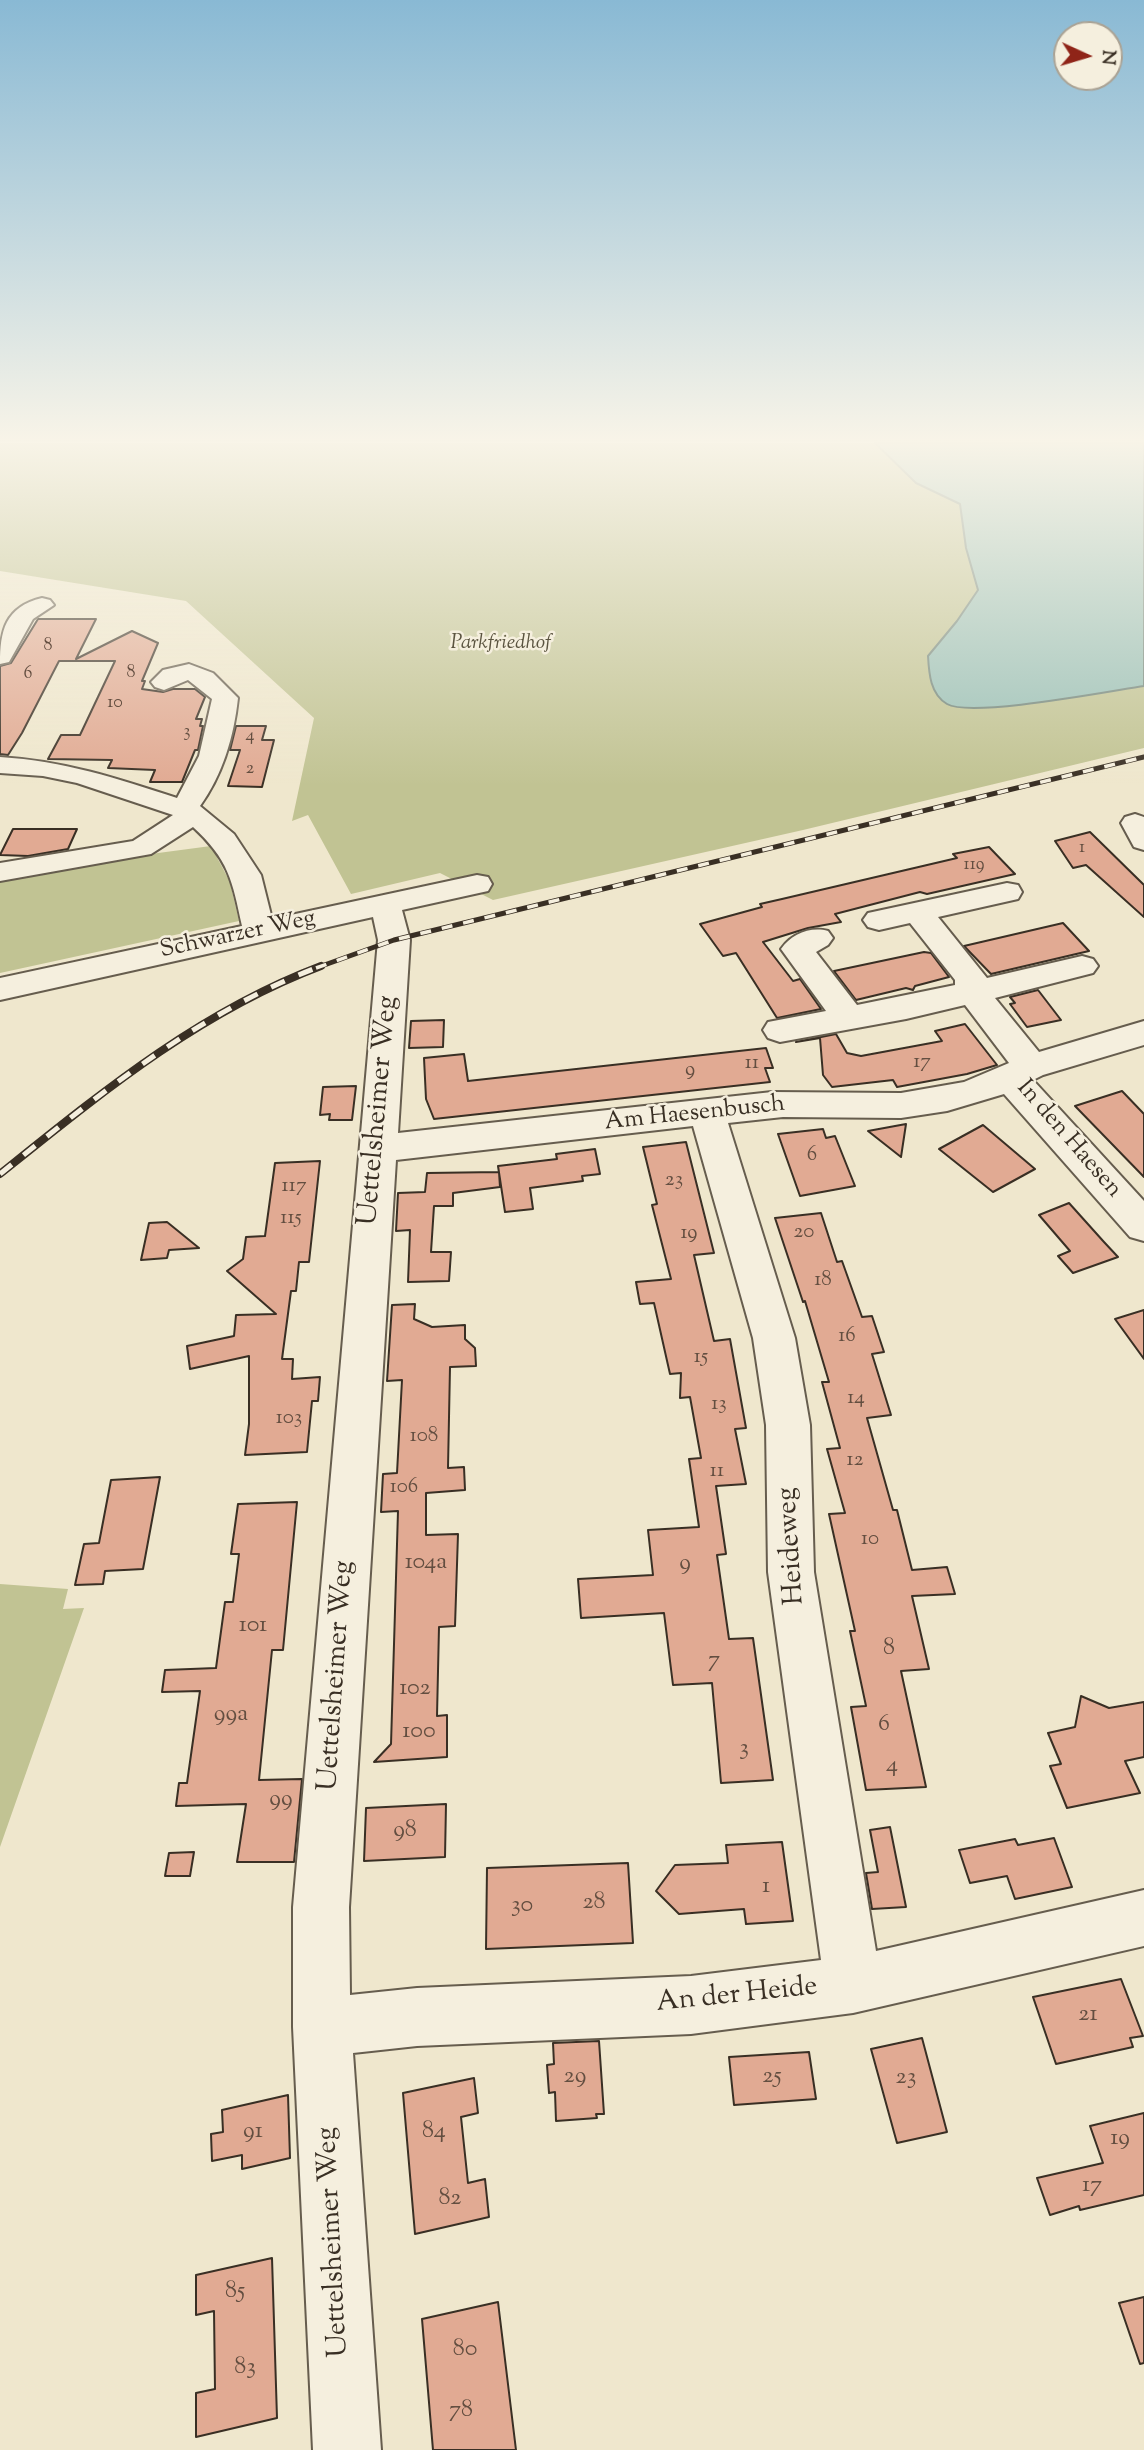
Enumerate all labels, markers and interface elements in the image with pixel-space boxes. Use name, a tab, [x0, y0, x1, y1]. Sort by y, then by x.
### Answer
north arrow	[1053, 21, 1123, 91]
text: N	[1093, 49, 1121, 66]
park label: Parkfriedhof	[451, 631, 551, 657]
house number: 8	[44, 636, 52, 658]
house number: 8	[127, 663, 135, 685]
house number: 6	[24, 664, 32, 686]
house number: 10	[107, 693, 123, 715]
house number: 3	[183, 722, 191, 744]
house number: 4	[245, 726, 255, 748]
house number: 2	[246, 759, 254, 781]
house number: 1	[1079, 838, 1085, 860]
house number: 119	[964, 855, 984, 877]
street label: Schwarzer Weg	[158, 905, 318, 967]
street label: Uettelsheimer Weg	[353, 995, 407, 1227]
house number: 17	[913, 1050, 931, 1076]
house number: 11	[745, 1051, 759, 1077]
house number: 9	[685, 1058, 695, 1084]
street label: In den Haesen	[1009, 1075, 1127, 1205]
street label: Am Haesenbusch	[603, 1091, 787, 1139]
house number: 6	[807, 1143, 817, 1169]
house number: 23	[665, 1168, 683, 1194]
house number: 117	[282, 1174, 306, 1200]
house number: 115	[280, 1206, 302, 1232]
house number: 20	[794, 1220, 814, 1246]
house number: 19	[680, 1221, 698, 1247]
house number: 18	[814, 1268, 832, 1294]
house number: 16	[838, 1324, 856, 1350]
house number: 15	[694, 1345, 708, 1371]
house number: 14	[847, 1386, 865, 1412]
house number: 13	[711, 1392, 727, 1418]
house number: 103	[276, 1406, 302, 1432]
house number: 108	[410, 1424, 438, 1450]
house number: 12	[847, 1448, 863, 1474]
house number: 11	[710, 1459, 724, 1485]
house number: 106	[390, 1475, 418, 1501]
street label: Heideweg	[772, 1486, 814, 1606]
house number: 10	[861, 1527, 879, 1553]
house number: 104a	[405, 1550, 447, 1578]
house number: 9	[679, 1551, 691, 1579]
street label: Uettelsheimer Weg	[313, 1560, 363, 1792]
house number: 101	[239, 1613, 267, 1641]
house number: 8	[883, 1636, 895, 1664]
house number: 7	[708, 1648, 720, 1676]
house number: 102	[399, 1676, 431, 1704]
house number: 99a	[214, 1702, 248, 1730]
house number: 6	[878, 1712, 890, 1740]
house number: 100	[402, 1719, 436, 1747]
house number: 3	[739, 1736, 749, 1764]
house number: 4	[886, 1753, 898, 1781]
house number: 99	[269, 1787, 293, 1815]
house number: 98	[393, 1818, 417, 1846]
house number: 1	[762, 1874, 770, 1902]
house number: 28	[582, 1890, 606, 1918]
house number: 30	[511, 1893, 533, 1921]
street label: An der Heide	[655, 1972, 819, 2022]
house number: 21	[1078, 2002, 1098, 2030]
house number: 29	[564, 2064, 586, 2092]
house number: 25	[762, 2064, 782, 2092]
house number: 23	[896, 2065, 916, 2093]
house number: 91	[243, 2119, 263, 2147]
house number: 84	[422, 2119, 446, 2147]
street label: Uettelsheimer Weg	[312, 2126, 358, 2358]
house number: 19	[1110, 2126, 1130, 2154]
house number: 17	[1082, 2173, 1102, 2201]
house number: 82	[439, 2186, 461, 2214]
house number: 85	[225, 2279, 245, 2307]
house number: 80	[453, 2337, 477, 2365]
house number: 83	[234, 2355, 256, 2383]
house number: 78	[449, 2398, 473, 2426]

